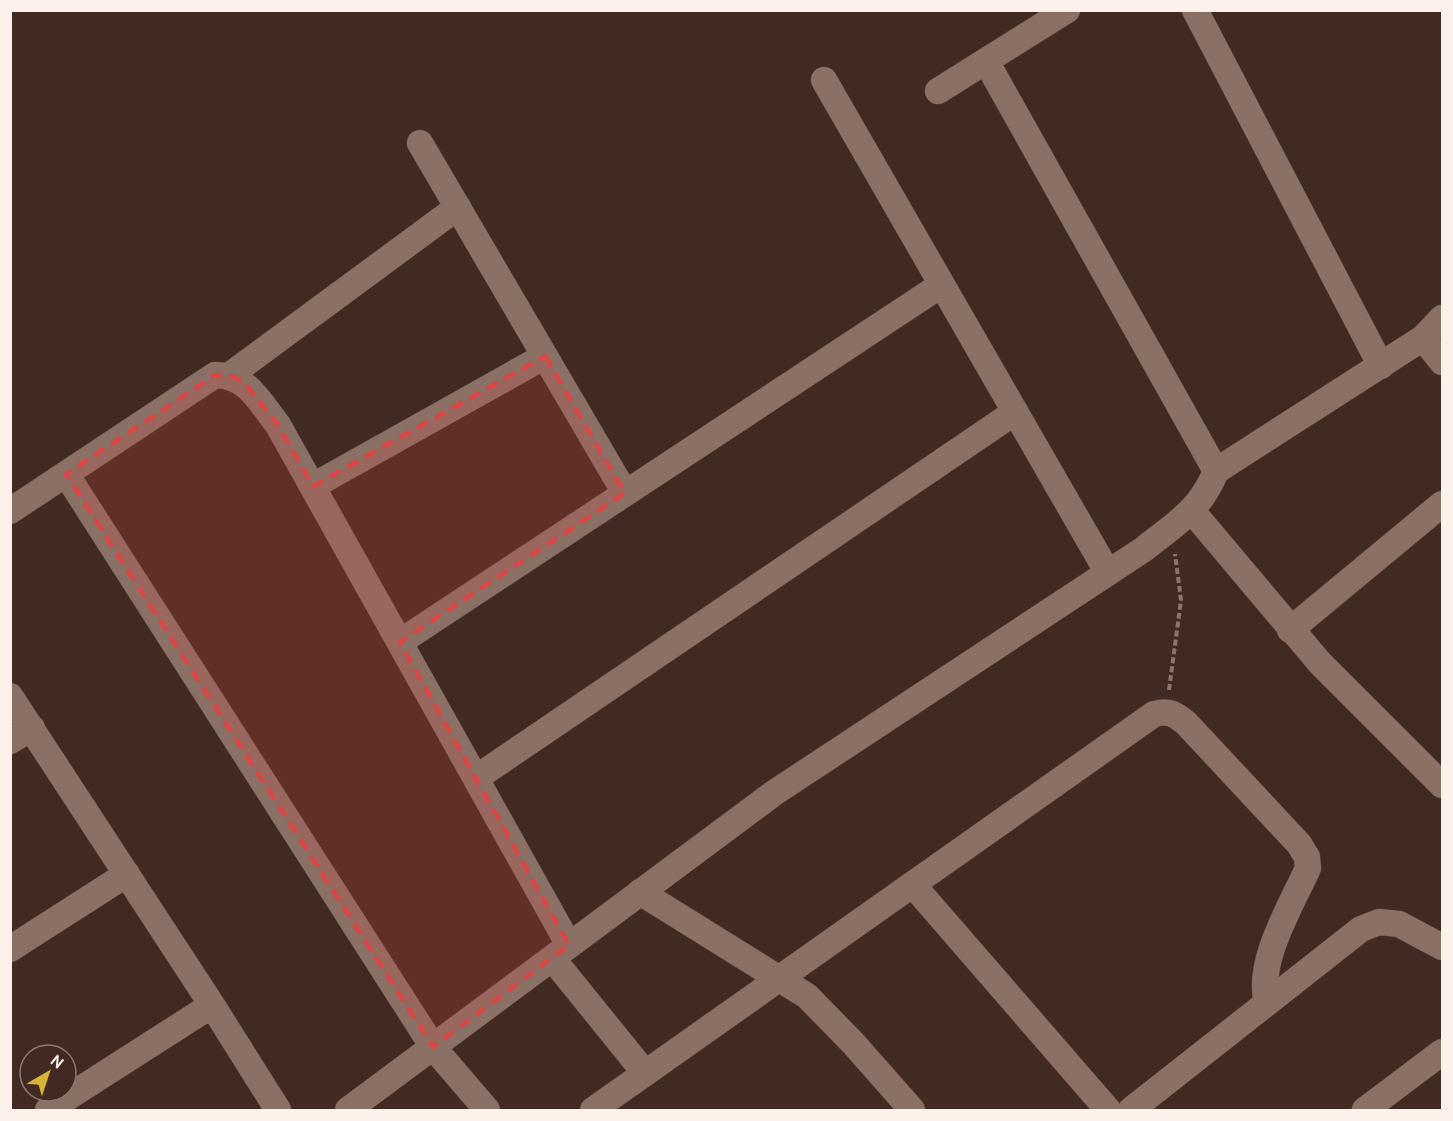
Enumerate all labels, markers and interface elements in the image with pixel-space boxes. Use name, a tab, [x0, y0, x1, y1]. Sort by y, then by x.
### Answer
north arrow	[18, 1043, 78, 1103]
text: N	[47, 1051, 67, 1073]

